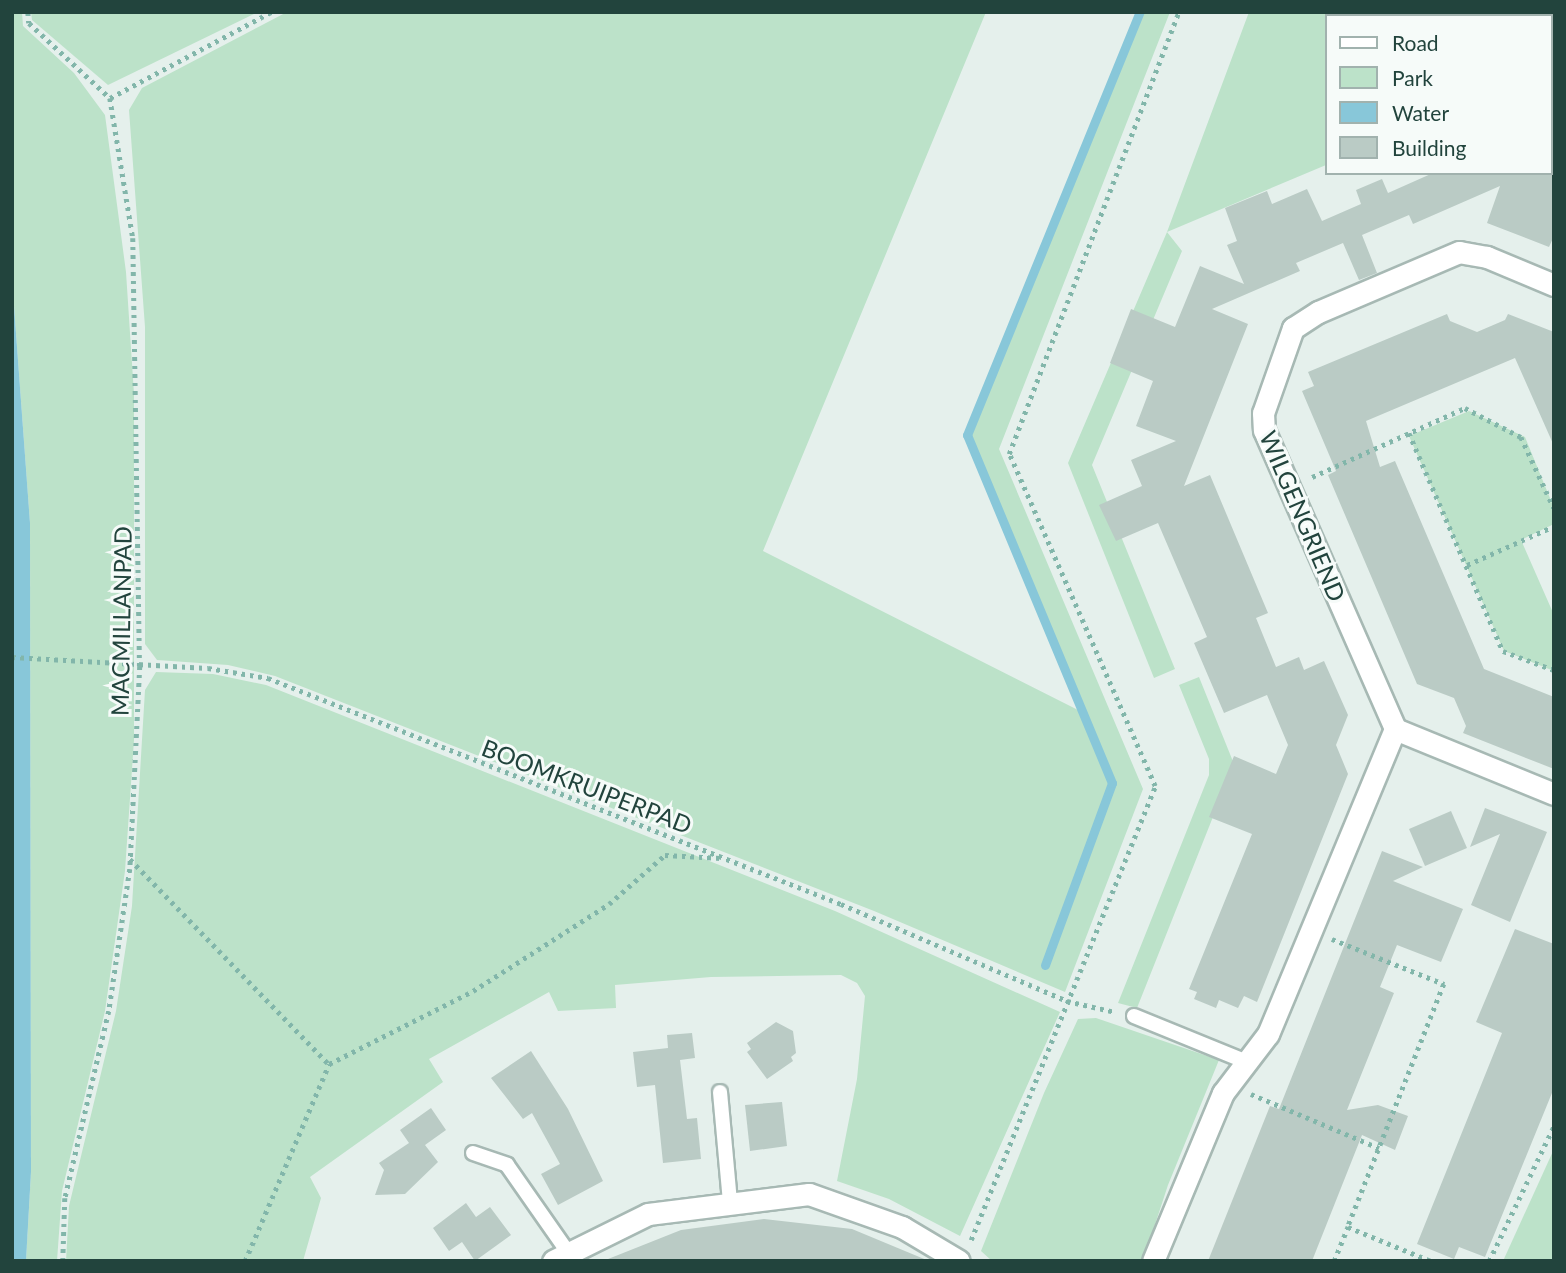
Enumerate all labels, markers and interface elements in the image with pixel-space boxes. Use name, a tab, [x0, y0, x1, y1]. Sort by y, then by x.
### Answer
legend	[1324, 14, 1552, 175]
text: Road	[1392, 30, 1439, 55]
text: Park	[1392, 65, 1433, 90]
text: Water	[1392, 100, 1449, 125]
text: Building	[1392, 135, 1467, 160]
street label: WILGENGRIEND	[1254, 426, 1352, 606]
street label: MACMILLANPAD	[105, 526, 137, 716]
street label: BOOMKRUIPERPAD	[478, 733, 696, 839]

